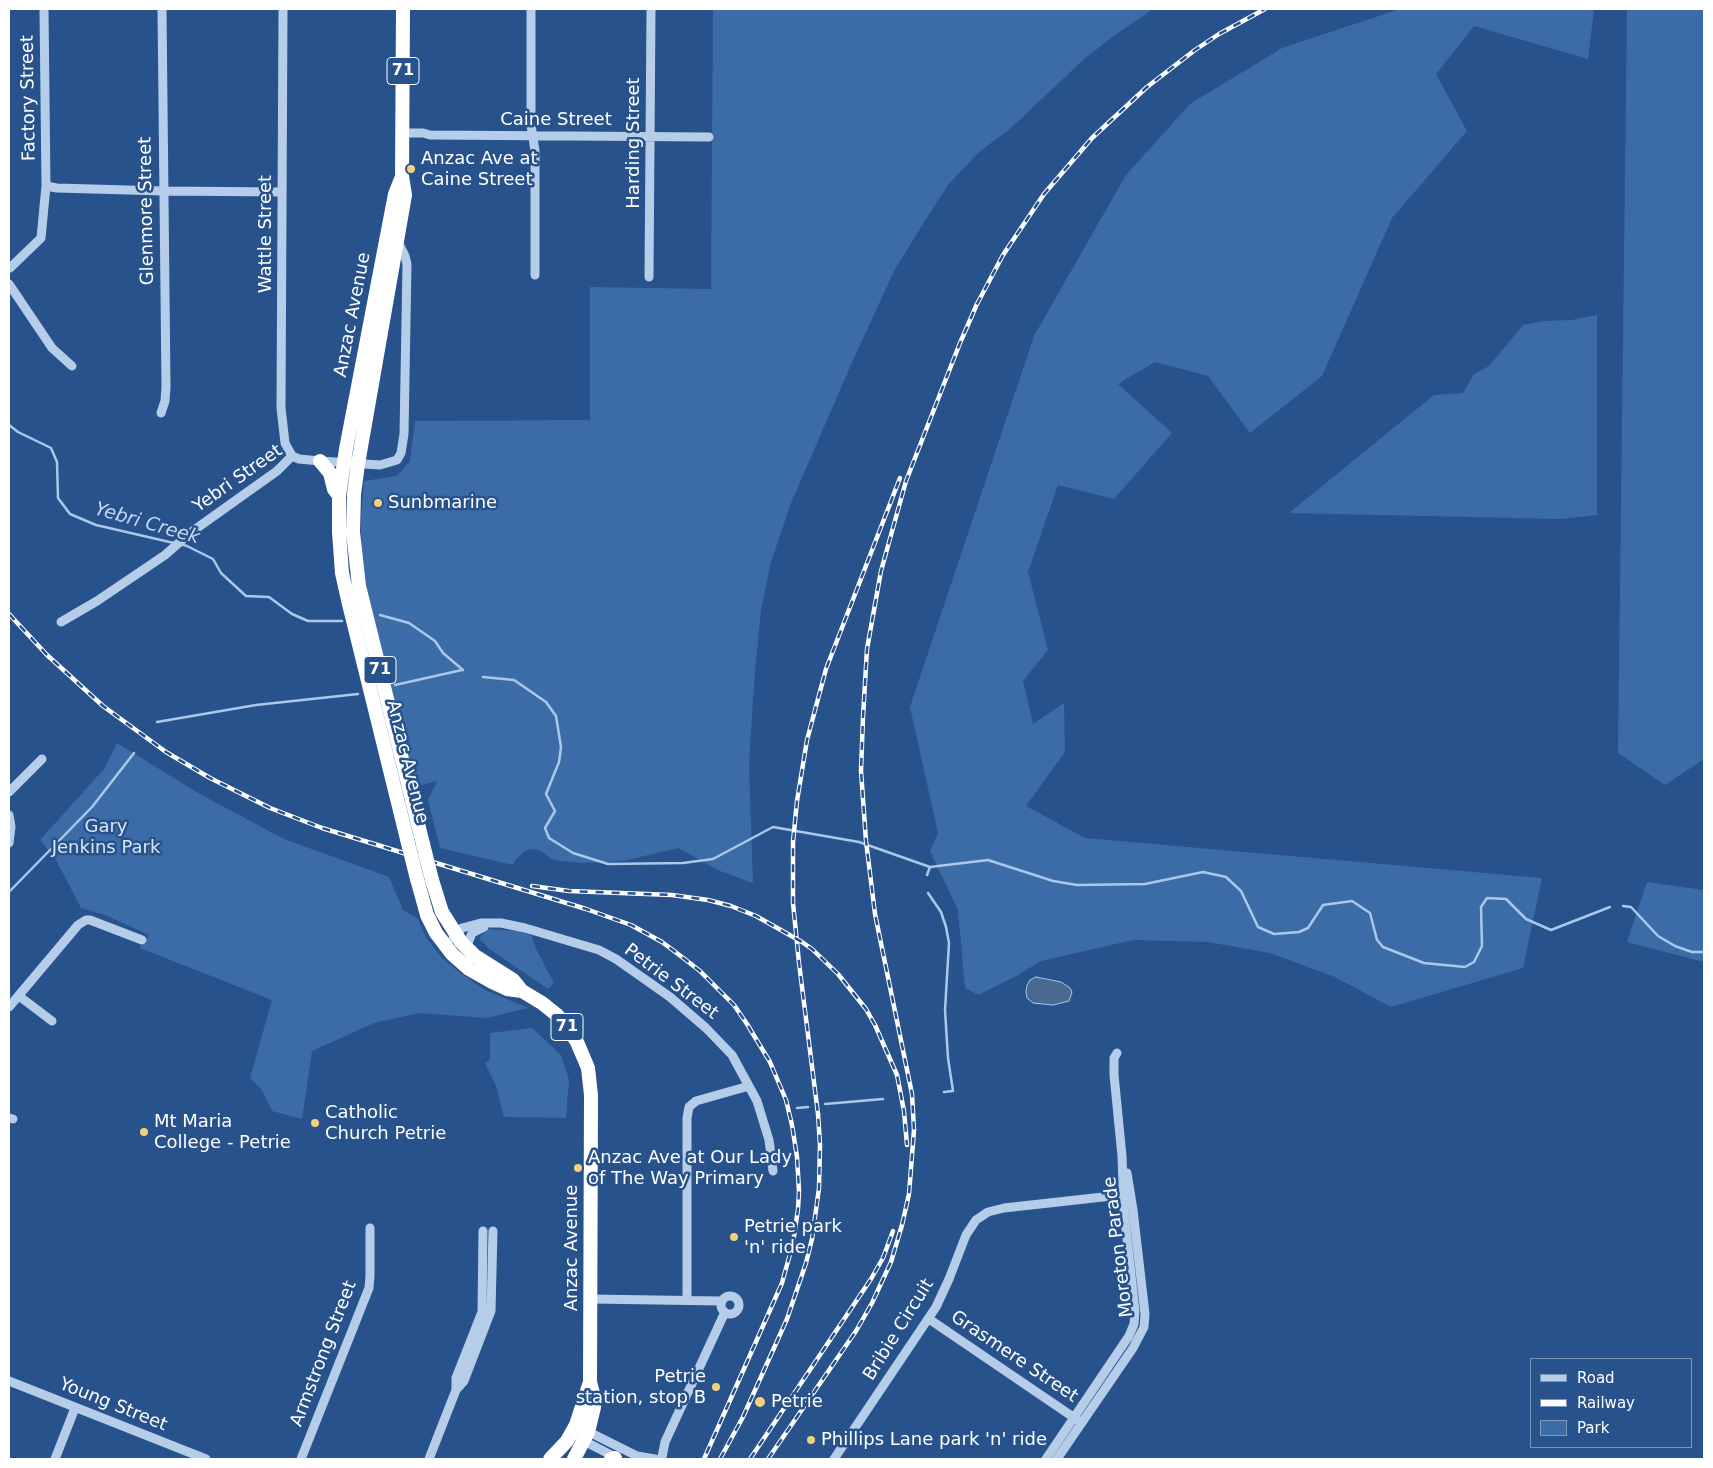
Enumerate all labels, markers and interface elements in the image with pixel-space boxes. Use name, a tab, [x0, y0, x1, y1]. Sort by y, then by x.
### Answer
street label: Factory Street	[17, 35, 41, 161]
road number: 71	[387, 58, 419, 84]
street label: Harding Street	[623, 77, 645, 209]
street label: Caine Street	[500, 109, 612, 131]
street label: Glenmore Street	[135, 137, 159, 285]
place label: Anzac Ave at Caine Street	[421, 148, 538, 190]
marker: Anzac Ave at Caine Street	[405, 163, 417, 175]
street label: Wattle Street	[255, 175, 277, 293]
street label: Anzac Avenue	[330, 251, 376, 379]
street label: Yebri Street	[189, 440, 287, 518]
place label: Sunbmarine	[388, 492, 497, 514]
marker: Sunbmarine	[372, 497, 384, 509]
water label: Yebri Creek	[92, 498, 202, 550]
road number: 71	[364, 656, 396, 684]
street label: Anzac Avenue	[381, 698, 433, 826]
park label: Gary Jenkins Park	[52, 816, 160, 859]
street label: Petrie Street	[620, 940, 722, 1024]
road number: 71	[551, 1014, 583, 1040]
place label: Catholic Church Petrie	[325, 1102, 446, 1144]
place label: Mt Maria College - Petrie	[154, 1111, 291, 1154]
marker: Catholic Church Petrie	[309, 1117, 321, 1129]
marker: Mt Maria College - Petrie	[138, 1126, 150, 1138]
place label: Anzac Ave at Our Lady of The Way Primary	[588, 1147, 792, 1190]
marker: Anzac Ave at Our Lady of The Way Primary	[572, 1162, 584, 1174]
street label: Moreton Parade	[1100, 1175, 1138, 1319]
street label: Anzac Avenue	[561, 1185, 583, 1311]
place label: Petrie park 'n' ride	[744, 1216, 842, 1258]
marker: Petrie park 'n' ride	[728, 1231, 740, 1243]
street label: Bribie Circuit	[859, 1275, 939, 1385]
street label: Armstrong Street	[286, 1278, 362, 1430]
street label: Grasmere Street	[946, 1306, 1082, 1408]
legend	[1530, 1358, 1693, 1448]
place label: Petrie station, stop B	[576, 1366, 706, 1408]
text: Road	[1577, 1369, 1615, 1387]
street label: Young Street	[56, 1374, 170, 1436]
marker: Petrie station, stop B	[710, 1381, 722, 1393]
place label: Petrie	[771, 1391, 823, 1413]
text: Railway	[1577, 1394, 1635, 1412]
marker: Petrie	[753, 1395, 767, 1409]
text: Park	[1577, 1419, 1609, 1437]
place label: Phillips Lane park 'n' ride	[821, 1429, 1047, 1451]
marker: Phillips Lane park 'n' ride	[805, 1434, 817, 1446]

